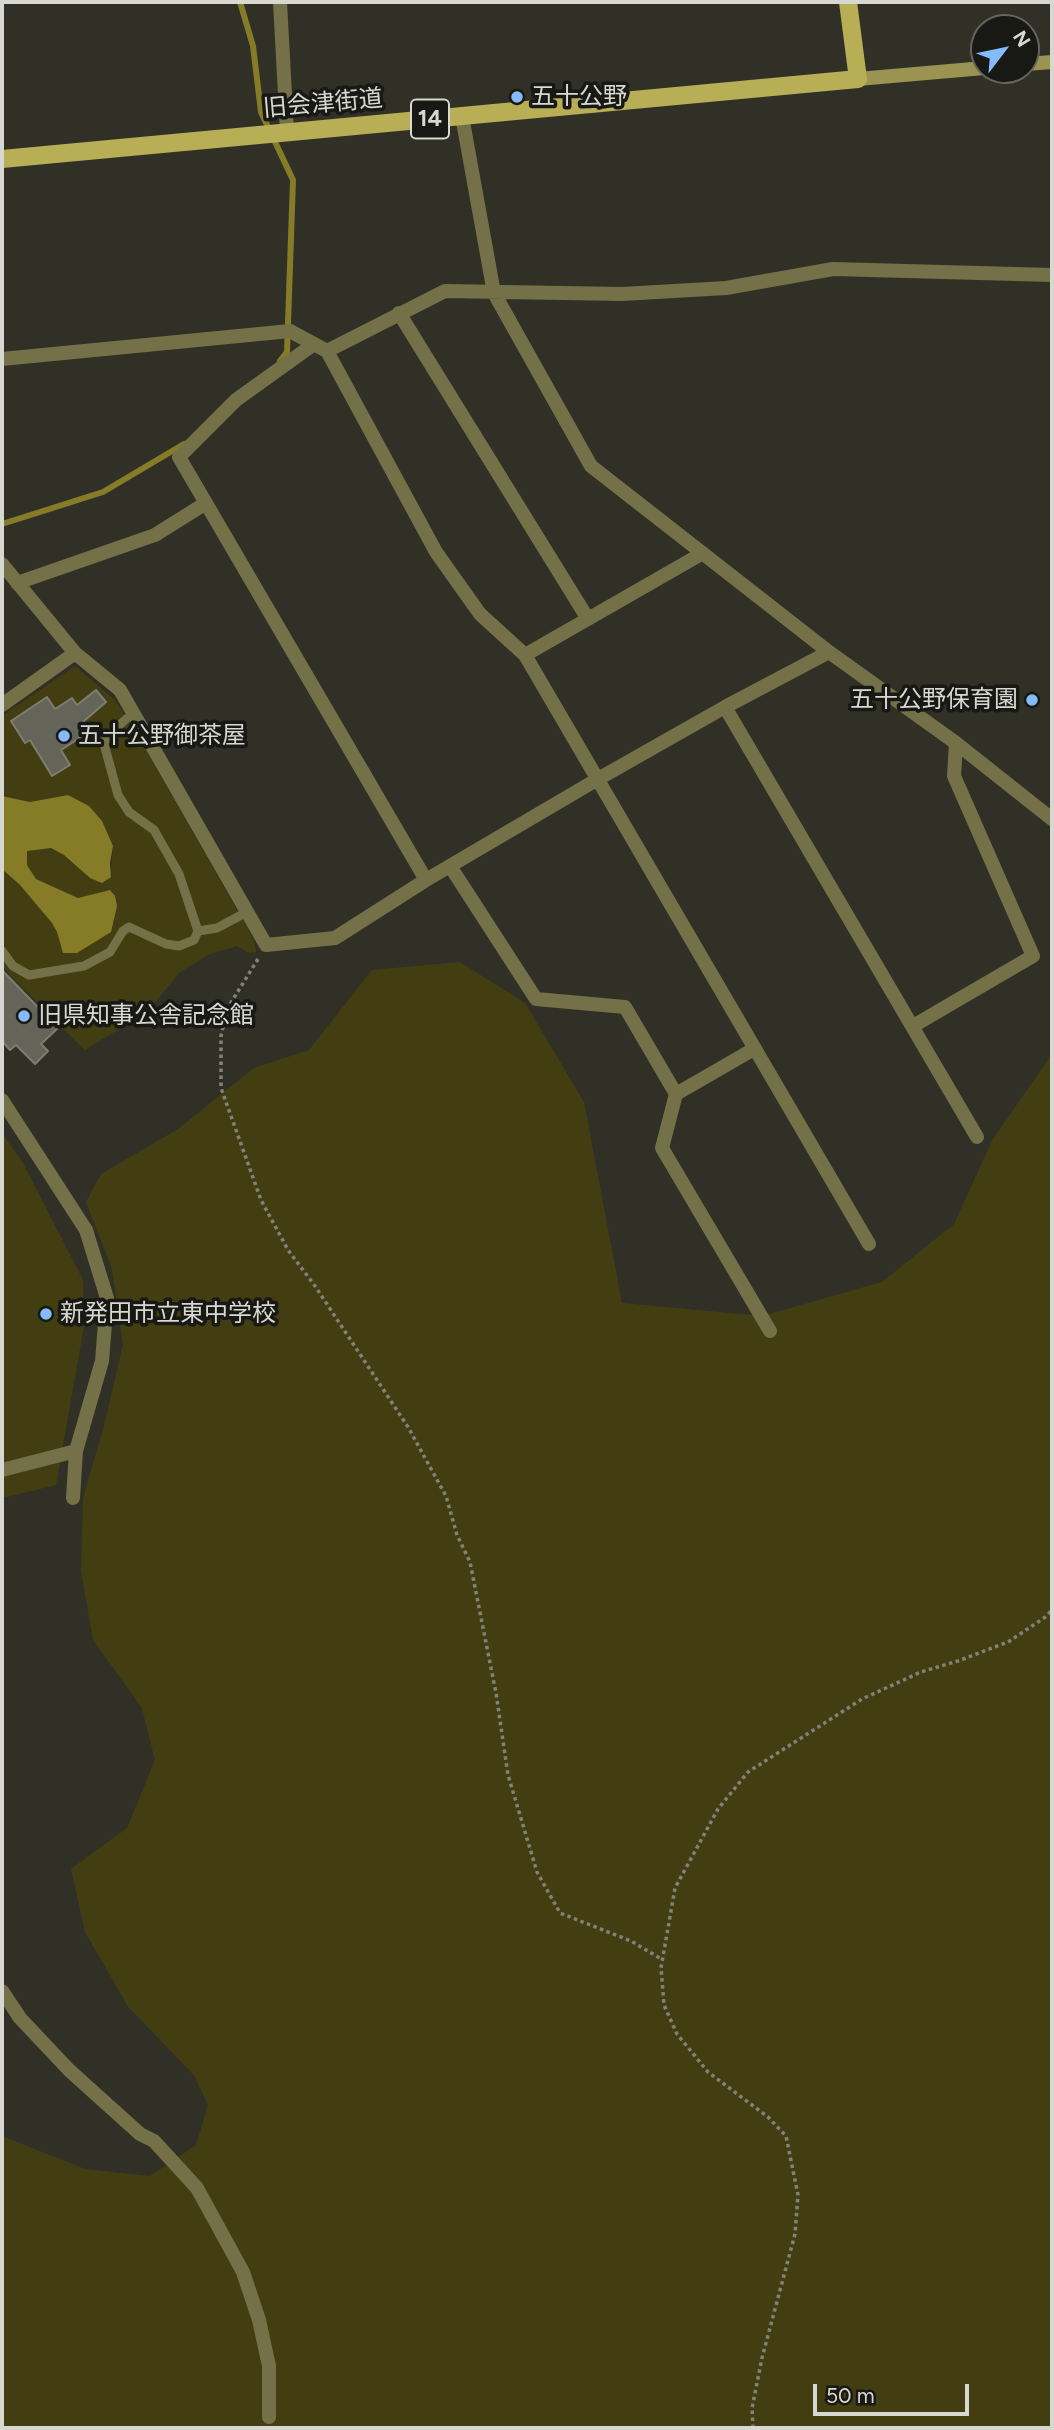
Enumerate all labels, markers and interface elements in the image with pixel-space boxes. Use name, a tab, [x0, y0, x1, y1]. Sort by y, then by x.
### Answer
north arrow	[970, 14, 1040, 84]
text: N	[1008, 26, 1035, 51]
place label: 五十公野	[531, 83, 627, 111]
street label: 旧会津街道	[262, 84, 384, 124]
marker: 五十公野	[509, 89, 525, 105]
road number: 14	[411, 100, 449, 138]
place label: 五十公野保育園	[850, 686, 1018, 714]
marker: 五十公野保育園	[1024, 692, 1040, 708]
place label: 五十公野御茶屋	[78, 722, 246, 750]
marker: 五十公野御茶屋	[56, 728, 72, 744]
place label: 旧県知事公舎記念館	[38, 1002, 254, 1030]
marker: 旧県知事公舎記念館	[16, 1008, 32, 1024]
place label: 新発田市立東中学校	[60, 1300, 276, 1328]
marker: 新発田市立東中学校	[38, 1306, 54, 1322]
scale bar	[816, 2370, 972, 2414]
text: 50 m	[826, 2383, 875, 2408]

